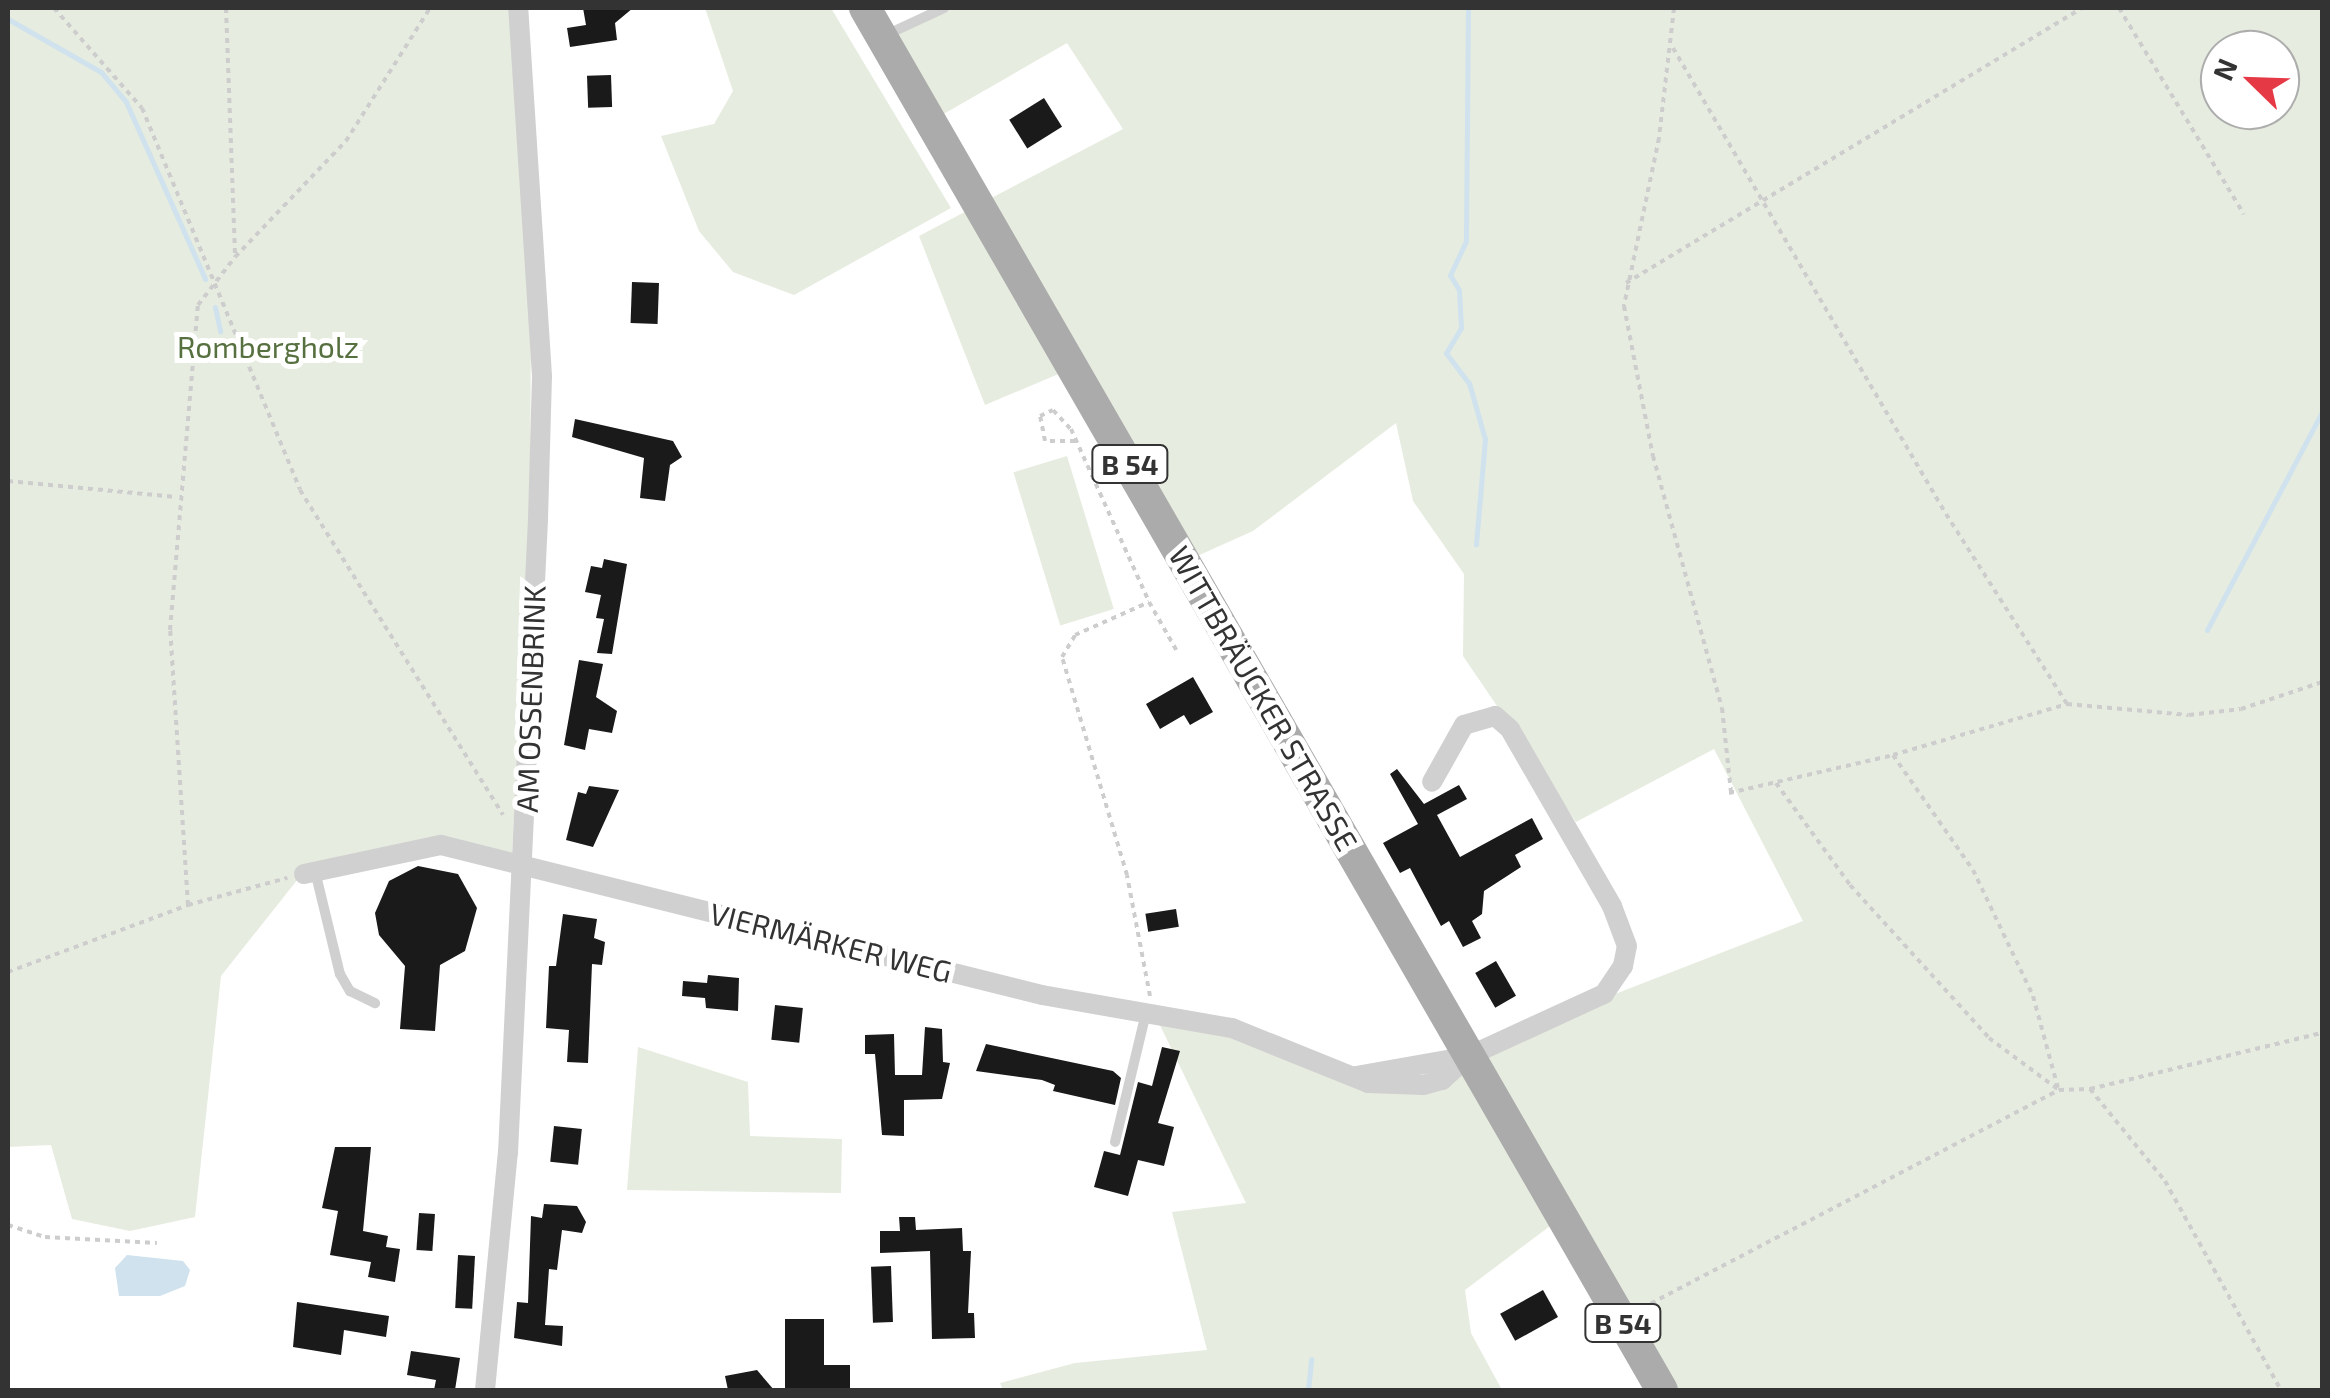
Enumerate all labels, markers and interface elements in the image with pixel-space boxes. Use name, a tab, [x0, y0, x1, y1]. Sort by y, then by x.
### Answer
north arrow	[2200, 30, 2300, 130]
text: N	[2205, 53, 2244, 85]
park label: Rombergholz	[177, 328, 359, 364]
road number: B 54	[1090, 441, 1170, 487]
street label: WITTBRÄUCKER STRASSE	[1162, 539, 1366, 857]
street label: AM OSSENBRINK	[508, 585, 552, 813]
street label: VIERMÄRKER WEG	[706, 894, 956, 990]
road number: B 54	[1583, 1300, 1663, 1346]

